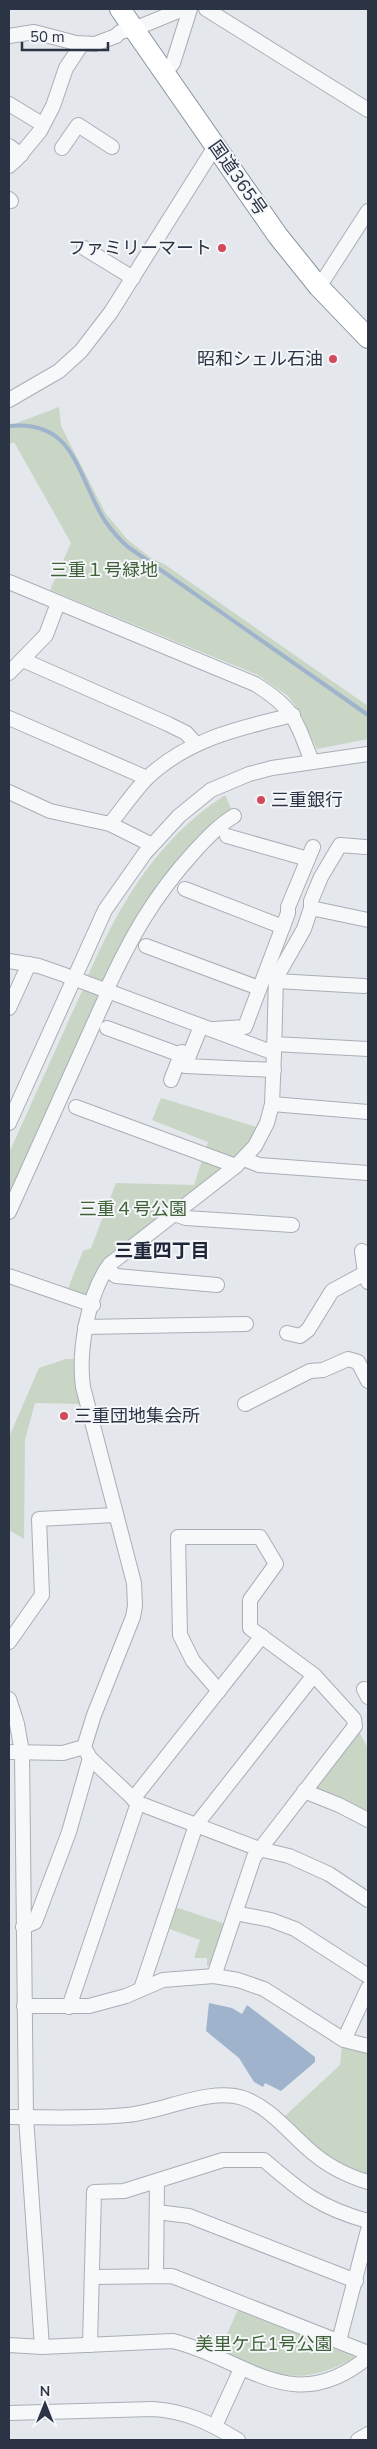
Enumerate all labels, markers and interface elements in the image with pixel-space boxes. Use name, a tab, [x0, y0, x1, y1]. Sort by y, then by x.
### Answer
scale bar	[22, 20, 109, 52]
text: 50 m	[30, 27, 65, 47]
street label: 国道365号	[203, 136, 273, 220]
place label: ファミリーマート	[68, 236, 212, 260]
marker: ファミリーマート	[216, 242, 228, 254]
place label: 昭和シェル石油	[197, 347, 323, 371]
marker: 昭和シェル石油	[327, 353, 339, 365]
park label: 三重１号緑地	[50, 558, 158, 582]
place label: 三重銀行	[271, 788, 343, 812]
marker: 三重銀行	[255, 794, 267, 806]
park label: 三重４号公園	[79, 1197, 187, 1221]
district label: 三重四丁目	[114, 1238, 210, 1264]
place label: 三重団地集会所	[74, 1404, 200, 1428]
marker: 三重団地集会所	[58, 1410, 70, 1422]
park label: 美里ケ丘1号公園	[196, 2332, 332, 2356]
north arrow	[20, 2379, 70, 2429]
text: N	[40, 2382, 50, 2401]

